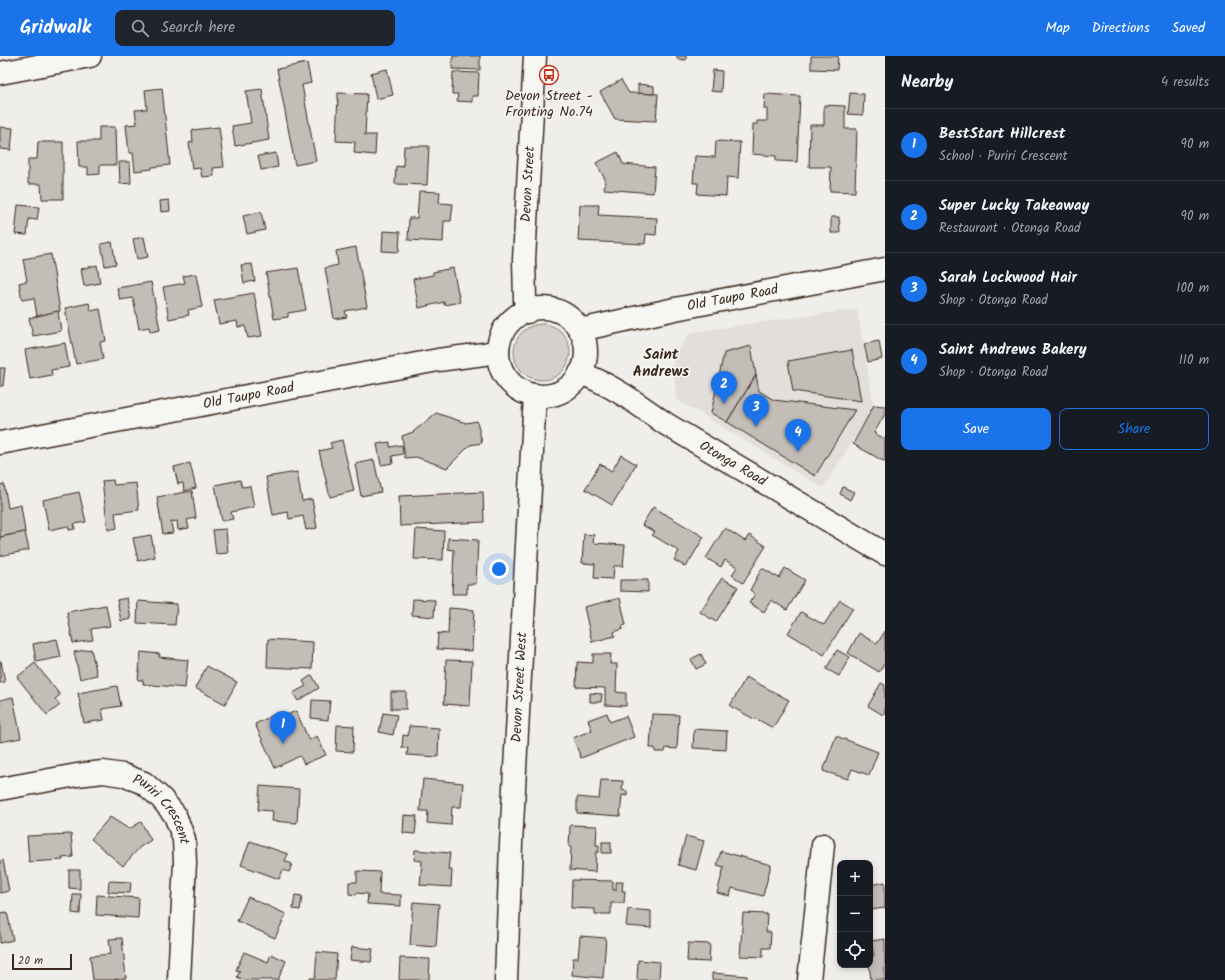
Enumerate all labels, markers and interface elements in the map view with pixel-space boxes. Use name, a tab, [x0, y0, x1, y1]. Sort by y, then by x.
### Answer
search box	[115, 10, 395, 46]
text: Gridwalk	[20, 13, 91, 43]
text: Search here	[161, 16, 235, 40]
icon: search	[129, 17, 151, 39]
text: Map	[1045, 17, 1070, 39]
text: Directions	[1092, 17, 1150, 39]
text: Saved	[1172, 17, 1205, 39]
bus stop icon: Devon Street - Fronting No.74	[538, 64, 560, 86]
text: Nearby	[901, 69, 953, 96]
text: 4 results	[1161, 72, 1209, 93]
place label: Devon Street - Fronting No.74	[505, 85, 593, 123]
text: BestStart Hillcrest	[939, 122, 1066, 146]
text: 1	[912, 134, 916, 155]
text: 90 m	[1181, 134, 1209, 155]
street label: Devon Street	[515, 145, 541, 223]
text: School · Puriri Crescent	[939, 146, 1068, 167]
text: Super Lucky Takeaway	[939, 194, 1089, 218]
text: 2	[910, 206, 918, 227]
text: 90 m	[1181, 206, 1209, 227]
text: Restaurant · Otonga Road	[939, 218, 1081, 239]
text: Sarah Lockwood Hair	[939, 266, 1077, 290]
street label: Old Taupo Road	[685, 278, 781, 317]
text: 3	[910, 278, 918, 299]
text: 100 m	[1176, 278, 1209, 299]
text: Shop · Otonga Road	[939, 290, 1048, 311]
text: Saint Andrews Bakery	[939, 338, 1087, 362]
district label: Saint Andrews	[633, 343, 689, 384]
text: 4	[910, 350, 918, 371]
text: 110 m	[1179, 350, 1209, 371]
text: Shop · Otonga Road	[939, 362, 1048, 383]
pin: 2	[711, 371, 737, 404]
street label: Old Taupo Road	[201, 376, 297, 415]
pin: 3	[743, 394, 769, 427]
button: Save	[901, 408, 1051, 450]
button: Share	[1059, 408, 1209, 450]
pin: 4	[785, 419, 811, 452]
street label: Otonga Road	[695, 435, 771, 493]
your location	[489, 559, 509, 579]
street label: Devon Street West	[505, 631, 533, 743]
pin: 1	[270, 711, 296, 744]
street label: Puriri Crescent	[129, 769, 195, 845]
map controls	[837, 860, 873, 968]
button: +	[837, 860, 873, 896]
button: −	[837, 896, 873, 932]
button: locate	[837, 932, 873, 968]
scale bar	[12, 952, 72, 971]
text: 20 m	[18, 952, 43, 970]

